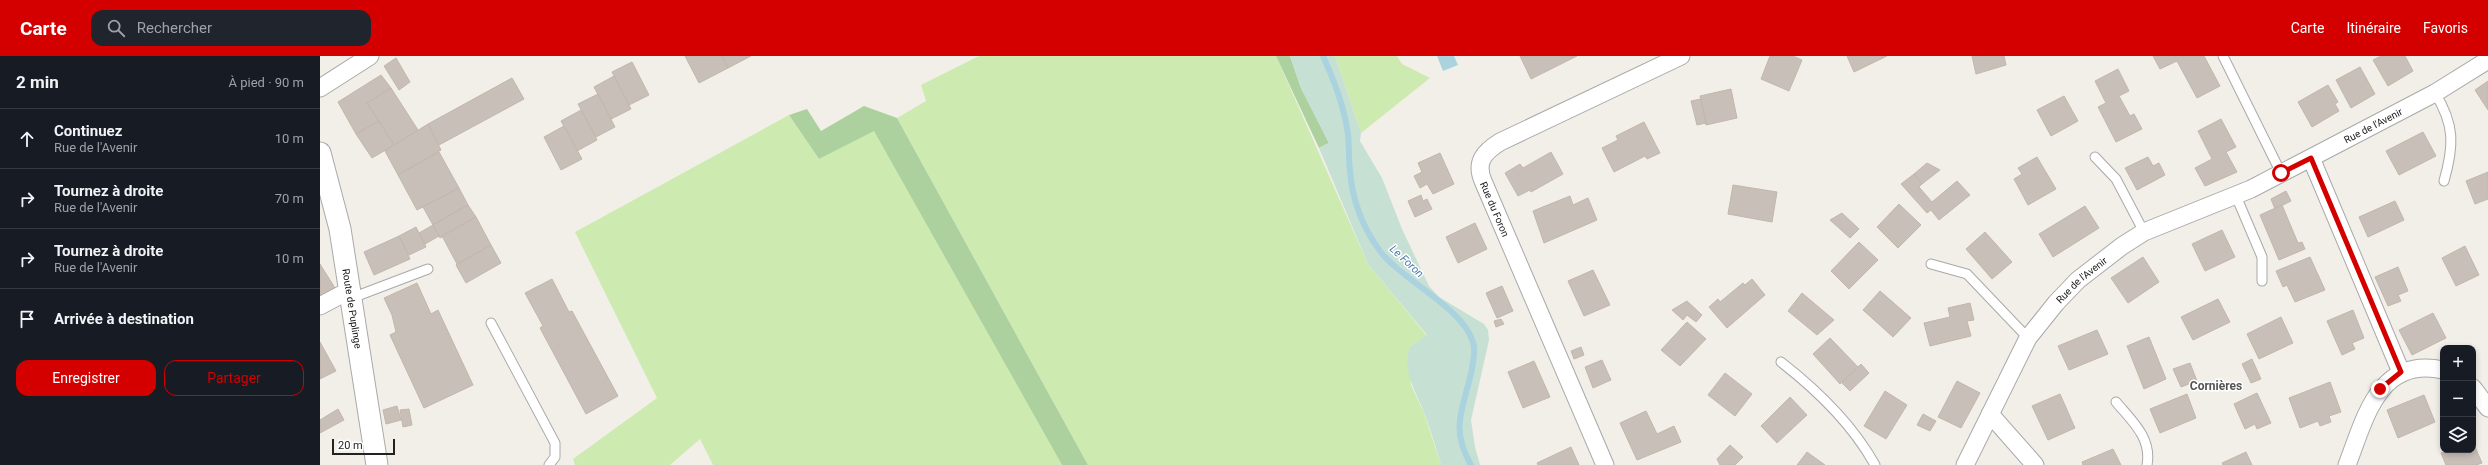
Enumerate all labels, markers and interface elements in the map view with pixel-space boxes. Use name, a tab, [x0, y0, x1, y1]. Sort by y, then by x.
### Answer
search box	[91, 10, 371, 46]
text: Carte	[20, 17, 67, 40]
icon: search	[105, 17, 127, 39]
text: Rechercher	[137, 19, 212, 37]
text: Carte	[2291, 20, 2324, 36]
text: Itinéraire	[2346, 20, 2401, 36]
text: Favoris	[2423, 20, 2468, 36]
text: 2 min	[16, 72, 59, 92]
text: À pied · 90 m	[229, 75, 304, 90]
street label: Rue de l'Avenir	[2342, 106, 2405, 146]
text: Continuez	[54, 122, 122, 140]
icon: ahead	[16, 128, 38, 150]
text: 10 m	[275, 131, 304, 146]
text: Rue de l'Avenir	[54, 140, 137, 155]
route start	[2272, 164, 2290, 182]
street label: Rue du Foron	[1478, 180, 1511, 238]
text: Tournez à droite	[54, 182, 163, 200]
icon: right	[16, 188, 38, 210]
text: 70 m	[275, 191, 304, 206]
text: Rue de l'Avenir	[54, 200, 137, 215]
text: Tournez à droite	[54, 242, 163, 260]
water label: Le Foron	[1387, 242, 1426, 280]
icon: right	[16, 248, 38, 270]
text: 10 m	[275, 251, 304, 266]
street label: Rue de l'Avenir	[2054, 254, 2110, 306]
text: Rue de l'Avenir	[54, 260, 137, 275]
street label: Route de Puplinge	[340, 268, 364, 349]
icon: arrive	[16, 308, 38, 330]
text: Arrivée à destination	[54, 310, 194, 328]
map controls	[2440, 345, 2476, 453]
button: +	[2440, 345, 2476, 381]
button: Enregistrer	[16, 360, 156, 396]
button: Partager	[164, 360, 304, 396]
district label: Cornières	[2190, 379, 2242, 393]
route end	[2371, 380, 2389, 398]
button: −	[2440, 381, 2476, 417]
button: layers	[2440, 417, 2476, 453]
scale bar	[332, 437, 395, 456]
text: 20 m	[338, 439, 363, 452]

